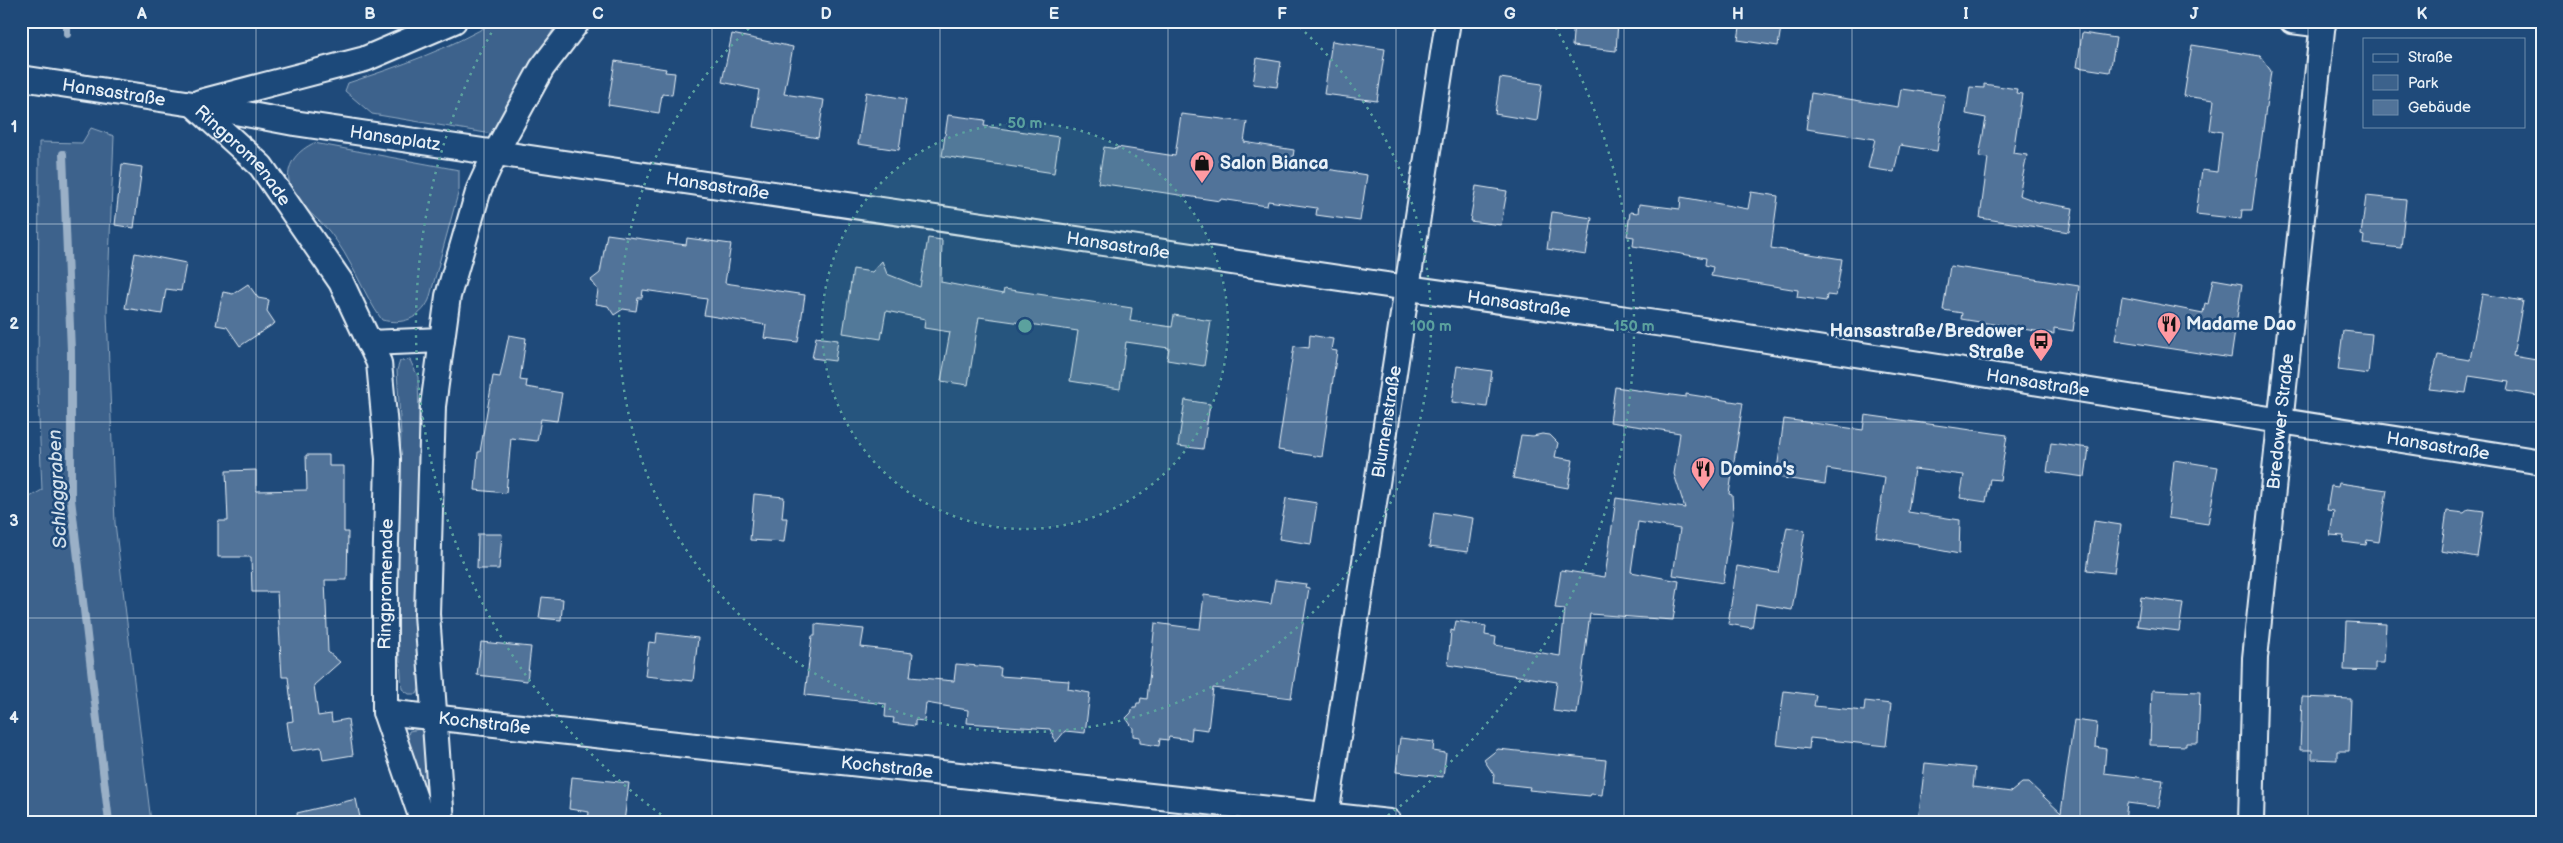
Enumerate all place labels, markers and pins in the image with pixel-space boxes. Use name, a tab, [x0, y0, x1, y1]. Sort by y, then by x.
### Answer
shop icon: Salon Bianca	[1189, 150, 1215, 184]
place label: Salon Bianca	[1220, 153, 1329, 174]
restaurant icon: Madame Dao	[2156, 311, 2182, 345]
place label: Madame Dao	[2186, 314, 2296, 335]
centre of rings	[1016, 317, 1034, 335]
place label: Hansastraße/Bredower Straße	[1830, 321, 2025, 363]
bus stop icon: Hansastraße/Bredower Straße	[2028, 328, 2054, 362]
restaurant icon: Domino's	[1690, 456, 1716, 490]
place label: Domino's	[1720, 459, 1795, 480]

